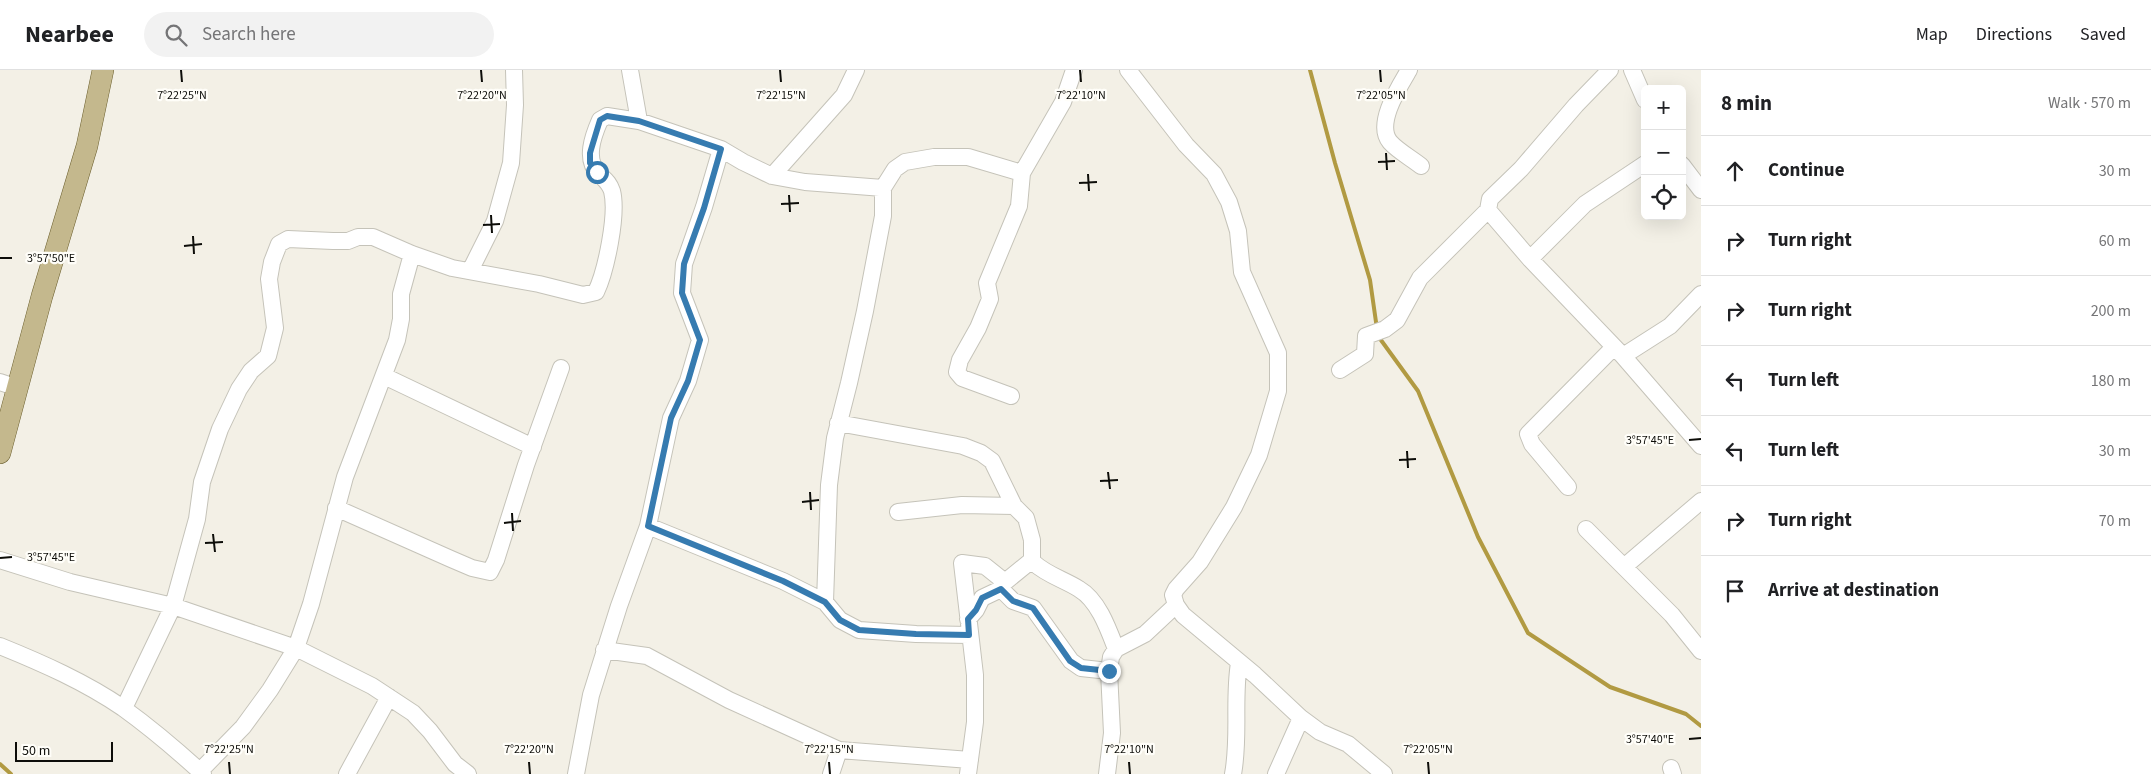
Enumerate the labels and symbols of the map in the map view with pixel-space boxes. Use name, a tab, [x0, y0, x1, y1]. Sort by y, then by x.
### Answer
text: 7°22'25"N	[157, 87, 207, 104]
text: 7°22'20"N	[457, 87, 507, 104]
text: 7°22'15"N	[756, 87, 806, 104]
text: 7°22'10"N	[1056, 87, 1106, 104]
text: 7°22'05"N	[1356, 87, 1406, 104]
route start	[586, 161, 609, 184]
text: 3°57'50"E	[27, 250, 75, 267]
text: 3°57'45"E	[1626, 432, 1674, 449]
text: 3°57'45"E	[27, 549, 75, 566]
route end	[1098, 660, 1121, 683]
text: 3°57'40"E	[1626, 731, 1674, 748]
scale bar	[15, 739, 112, 762]
text: 7°22'25"N	[204, 741, 254, 758]
text: 7°22'20"N	[504, 741, 554, 758]
text: 7°22'15"N	[804, 741, 854, 758]
text: 7°22'10"N	[1104, 741, 1154, 758]
text: 7°22'05"N	[1403, 741, 1453, 758]

